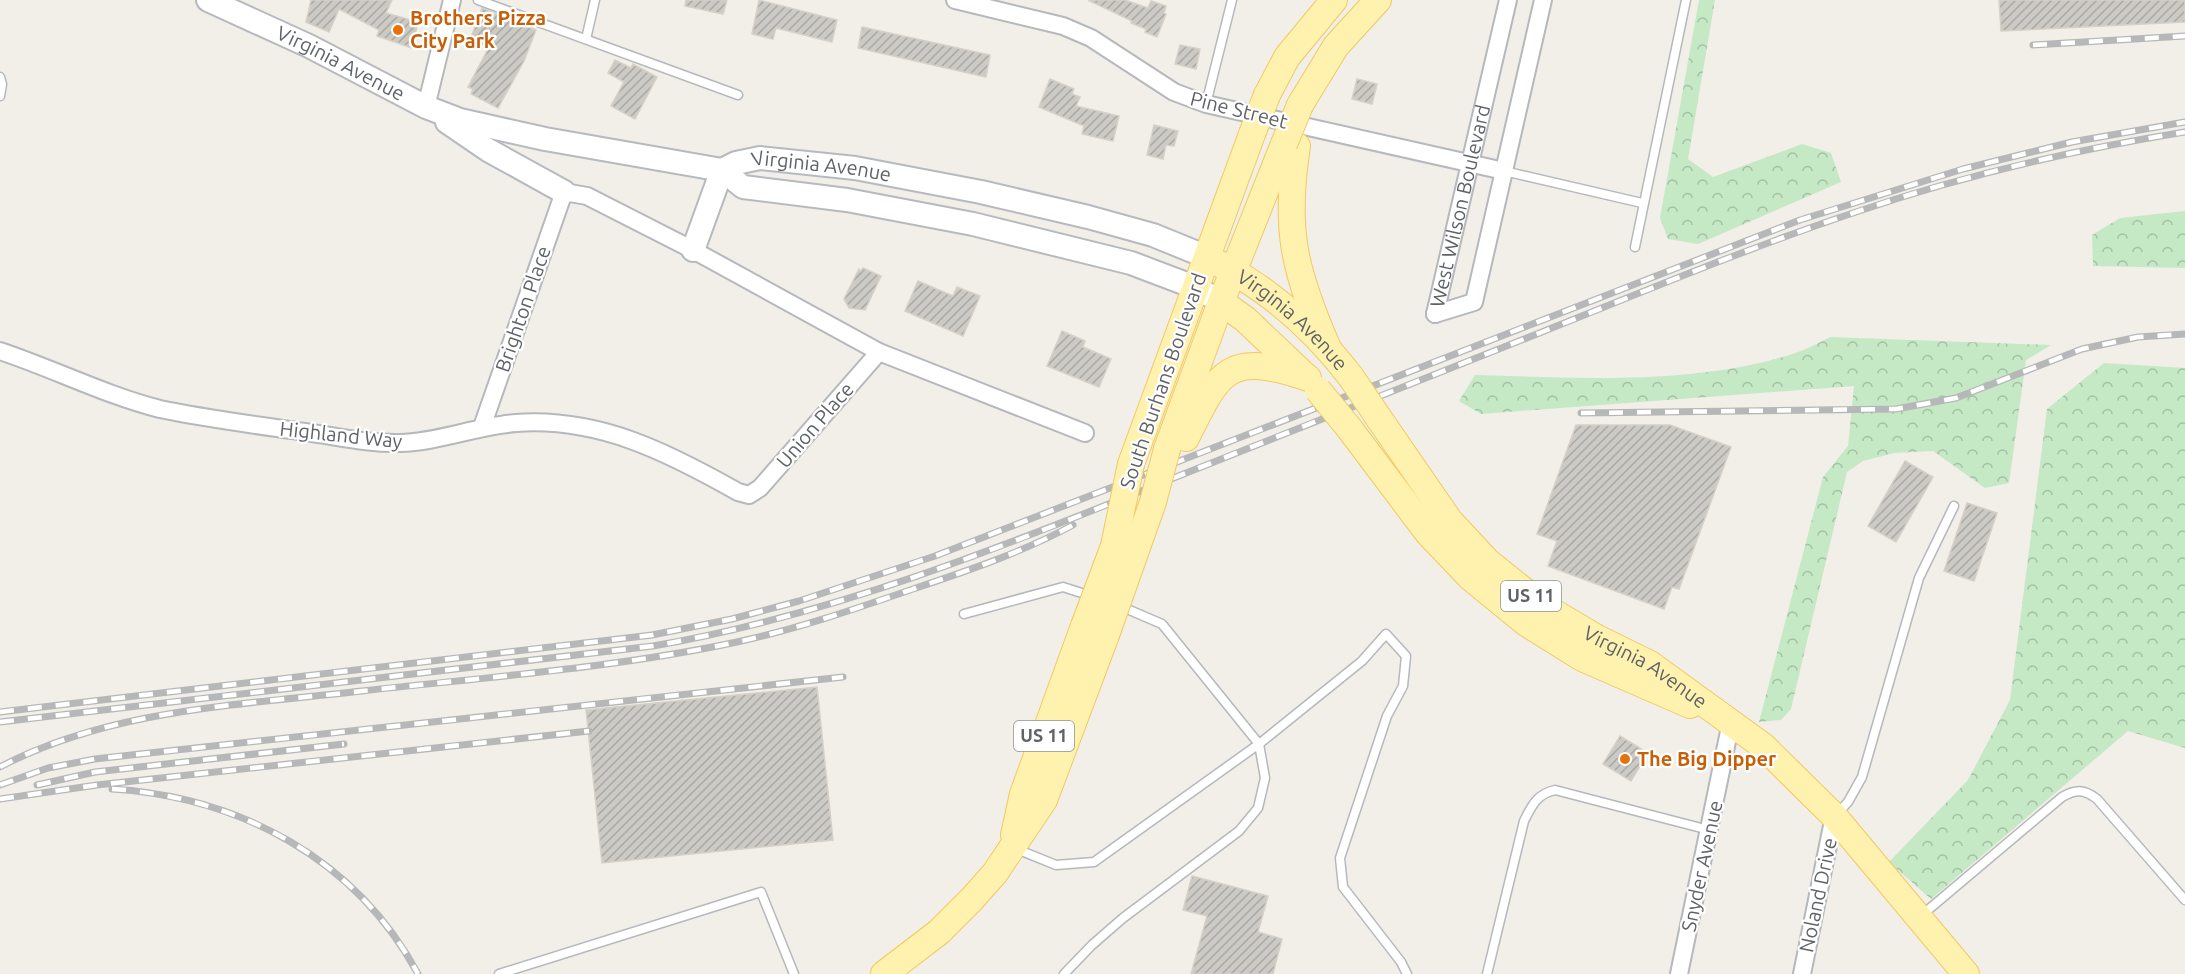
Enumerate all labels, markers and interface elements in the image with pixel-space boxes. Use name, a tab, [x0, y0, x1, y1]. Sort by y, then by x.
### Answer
place label: Brothers Pizza City Park	[410, 6, 546, 52]
street label: Virginia Avenue	[273, 21, 409, 105]
marker: Brothers Pizza City Park	[391, 23, 405, 37]
street label: Pine Street	[1188, 86, 1290, 133]
street label: West Wilson Boulevard	[1425, 102, 1494, 309]
street label: Virginia Avenue	[749, 145, 893, 186]
street label: Brighton Place	[490, 243, 555, 375]
street label: Virginia Avenue	[1233, 264, 1353, 375]
street label: South Burhans Boulevard	[1115, 270, 1210, 492]
street label: Union Place	[771, 377, 858, 472]
street label: Highland Way	[279, 417, 404, 452]
road number: US 11	[1501, 581, 1561, 611]
street label: Virginia Avenue	[1579, 621, 1712, 713]
road number: US 11	[1014, 721, 1074, 751]
place label: The Big Dipper	[1637, 747, 1777, 770]
marker: The Big Dipper	[1618, 752, 1632, 766]
street label: Snyder Avenue	[1676, 798, 1727, 934]
street label: Noland Drive	[1794, 836, 1841, 954]

